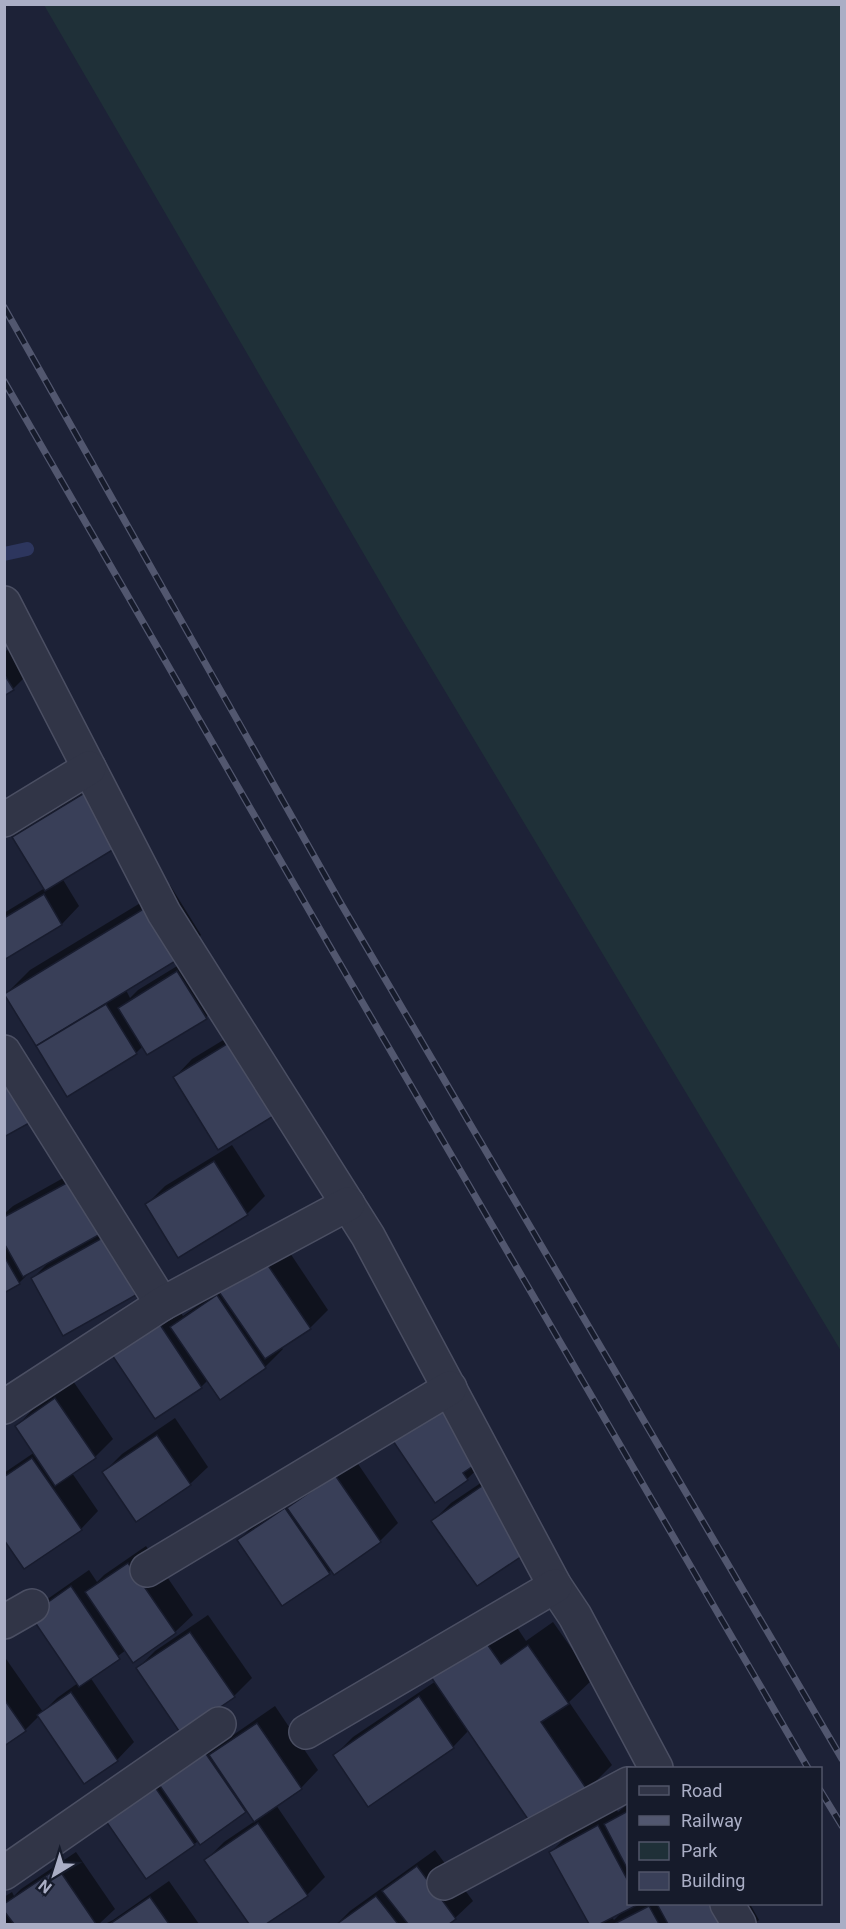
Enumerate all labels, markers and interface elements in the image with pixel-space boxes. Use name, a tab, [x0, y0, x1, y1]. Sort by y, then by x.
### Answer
legend	[627, 1767, 822, 1905]
text: Road	[681, 1780, 722, 1801]
text: Railway	[681, 1810, 743, 1831]
text: Park	[681, 1840, 718, 1861]
north arrow	[24, 1845, 84, 1905]
text: Building	[681, 1870, 745, 1891]
text: N	[35, 1875, 55, 1897]

